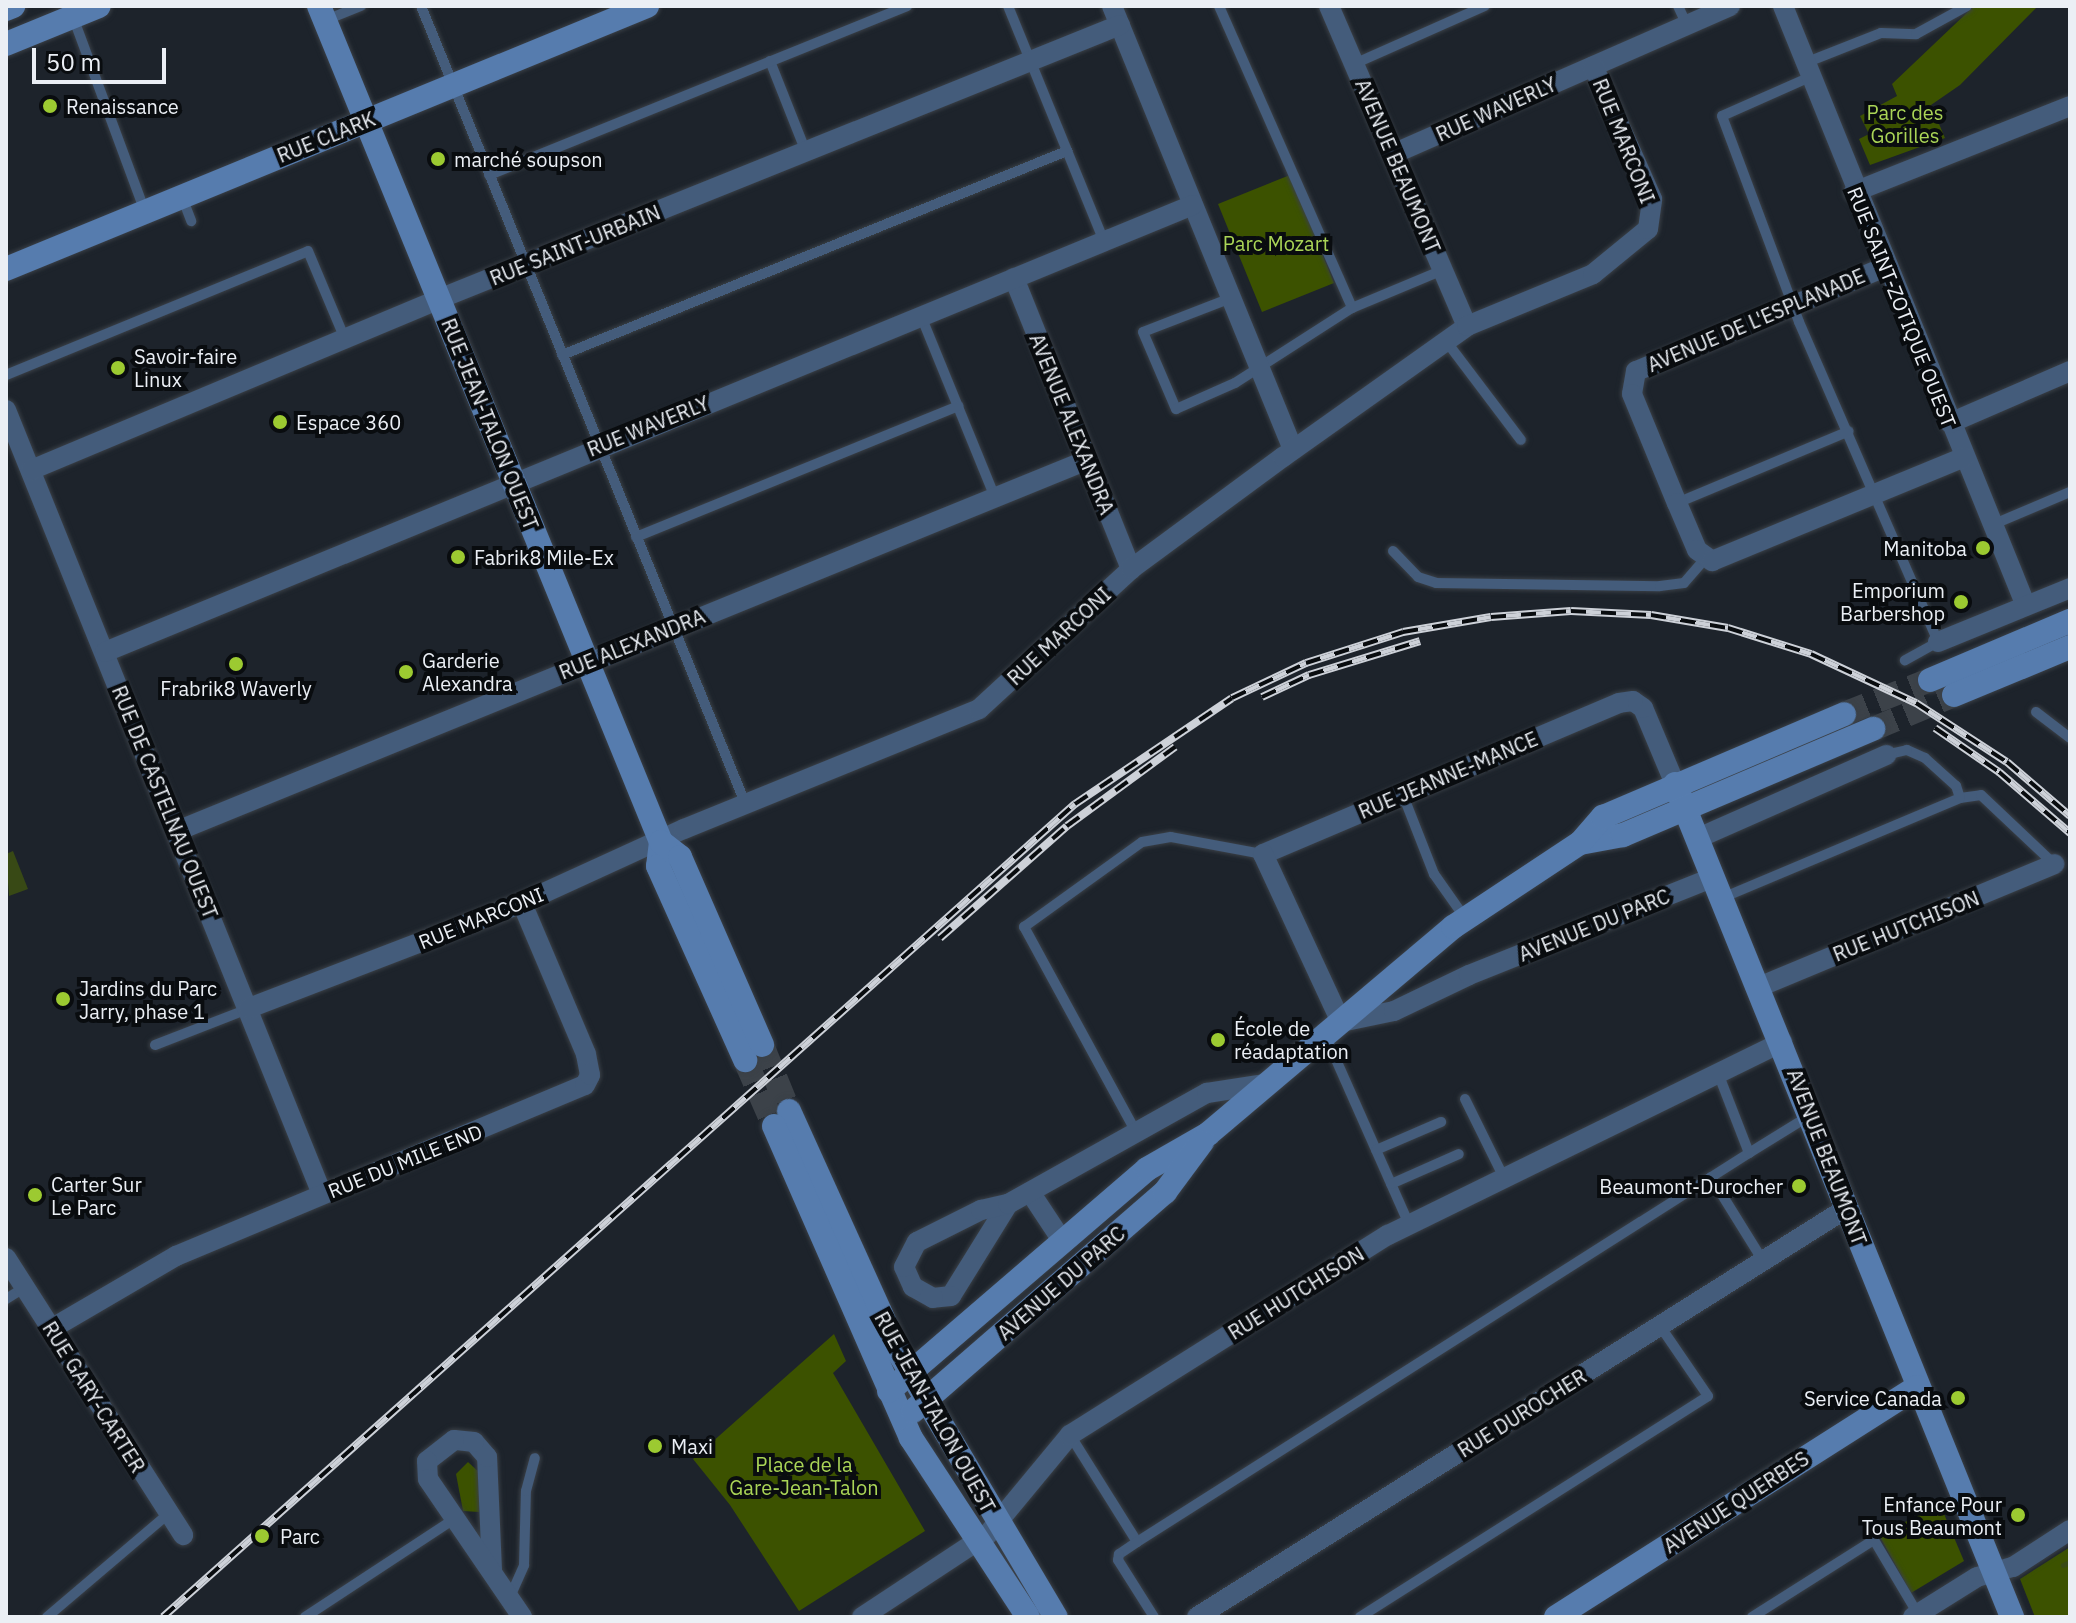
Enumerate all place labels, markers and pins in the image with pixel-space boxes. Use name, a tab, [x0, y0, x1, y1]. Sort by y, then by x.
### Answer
place label: Renaissance	[66, 94, 179, 118]
marker: Renaissance	[41, 97, 59, 115]
place label: marché soupson	[454, 147, 603, 171]
marker: marché soupson	[429, 150, 447, 168]
place label: Savoir-faire Linux	[134, 344, 237, 391]
marker: Savoir-faire Linux	[109, 359, 127, 377]
place label: Espace 360	[296, 410, 401, 434]
marker: Espace 360	[271, 413, 289, 431]
place label: Manitoba	[1883, 536, 1967, 560]
marker: Manitoba	[1974, 539, 1992, 557]
place label: Fabrik8 Mile-Ex	[474, 545, 614, 569]
marker: Fabrik8 Mile-Ex	[449, 548, 467, 566]
place label: Emporium Barbershop	[1840, 578, 1945, 625]
marker: Emporium Barbershop	[1952, 593, 1970, 611]
place label: Garderie Alexandra	[422, 648, 513, 695]
marker: Frabrik8 Waverly	[227, 655, 245, 673]
marker: Garderie Alexandra	[397, 663, 415, 681]
place label: Frabrik8 Waverly	[160, 676, 312, 700]
place label: Jardins du Parc Jarry, phase 1	[79, 976, 217, 1023]
marker: Jardins du Parc Jarry, phase 1	[54, 990, 72, 1008]
place label: École de réadaptation	[1234, 1016, 1349, 1063]
marker: École de réadaptation	[1209, 1031, 1227, 1049]
place label: Carter Sur Le Parc	[51, 1172, 142, 1219]
place label: Beaumont-Durocher	[1599, 1174, 1783, 1198]
marker: Beaumont-Durocher	[1790, 1177, 1808, 1195]
marker: Carter Sur Le Parc	[26, 1186, 44, 1204]
place label: Service Canada	[1804, 1386, 1942, 1410]
marker: Service Canada	[1949, 1389, 1967, 1407]
place label: Maxi	[671, 1434, 713, 1458]
marker: Maxi	[646, 1437, 664, 1455]
place label: Enfance Pour Tous Beaumont	[1862, 1492, 2002, 1539]
marker: Enfance Pour Tous Beaumont	[2009, 1506, 2027, 1524]
place label: Parc	[280, 1524, 320, 1548]
marker: Parc	[251, 1525, 273, 1547]

